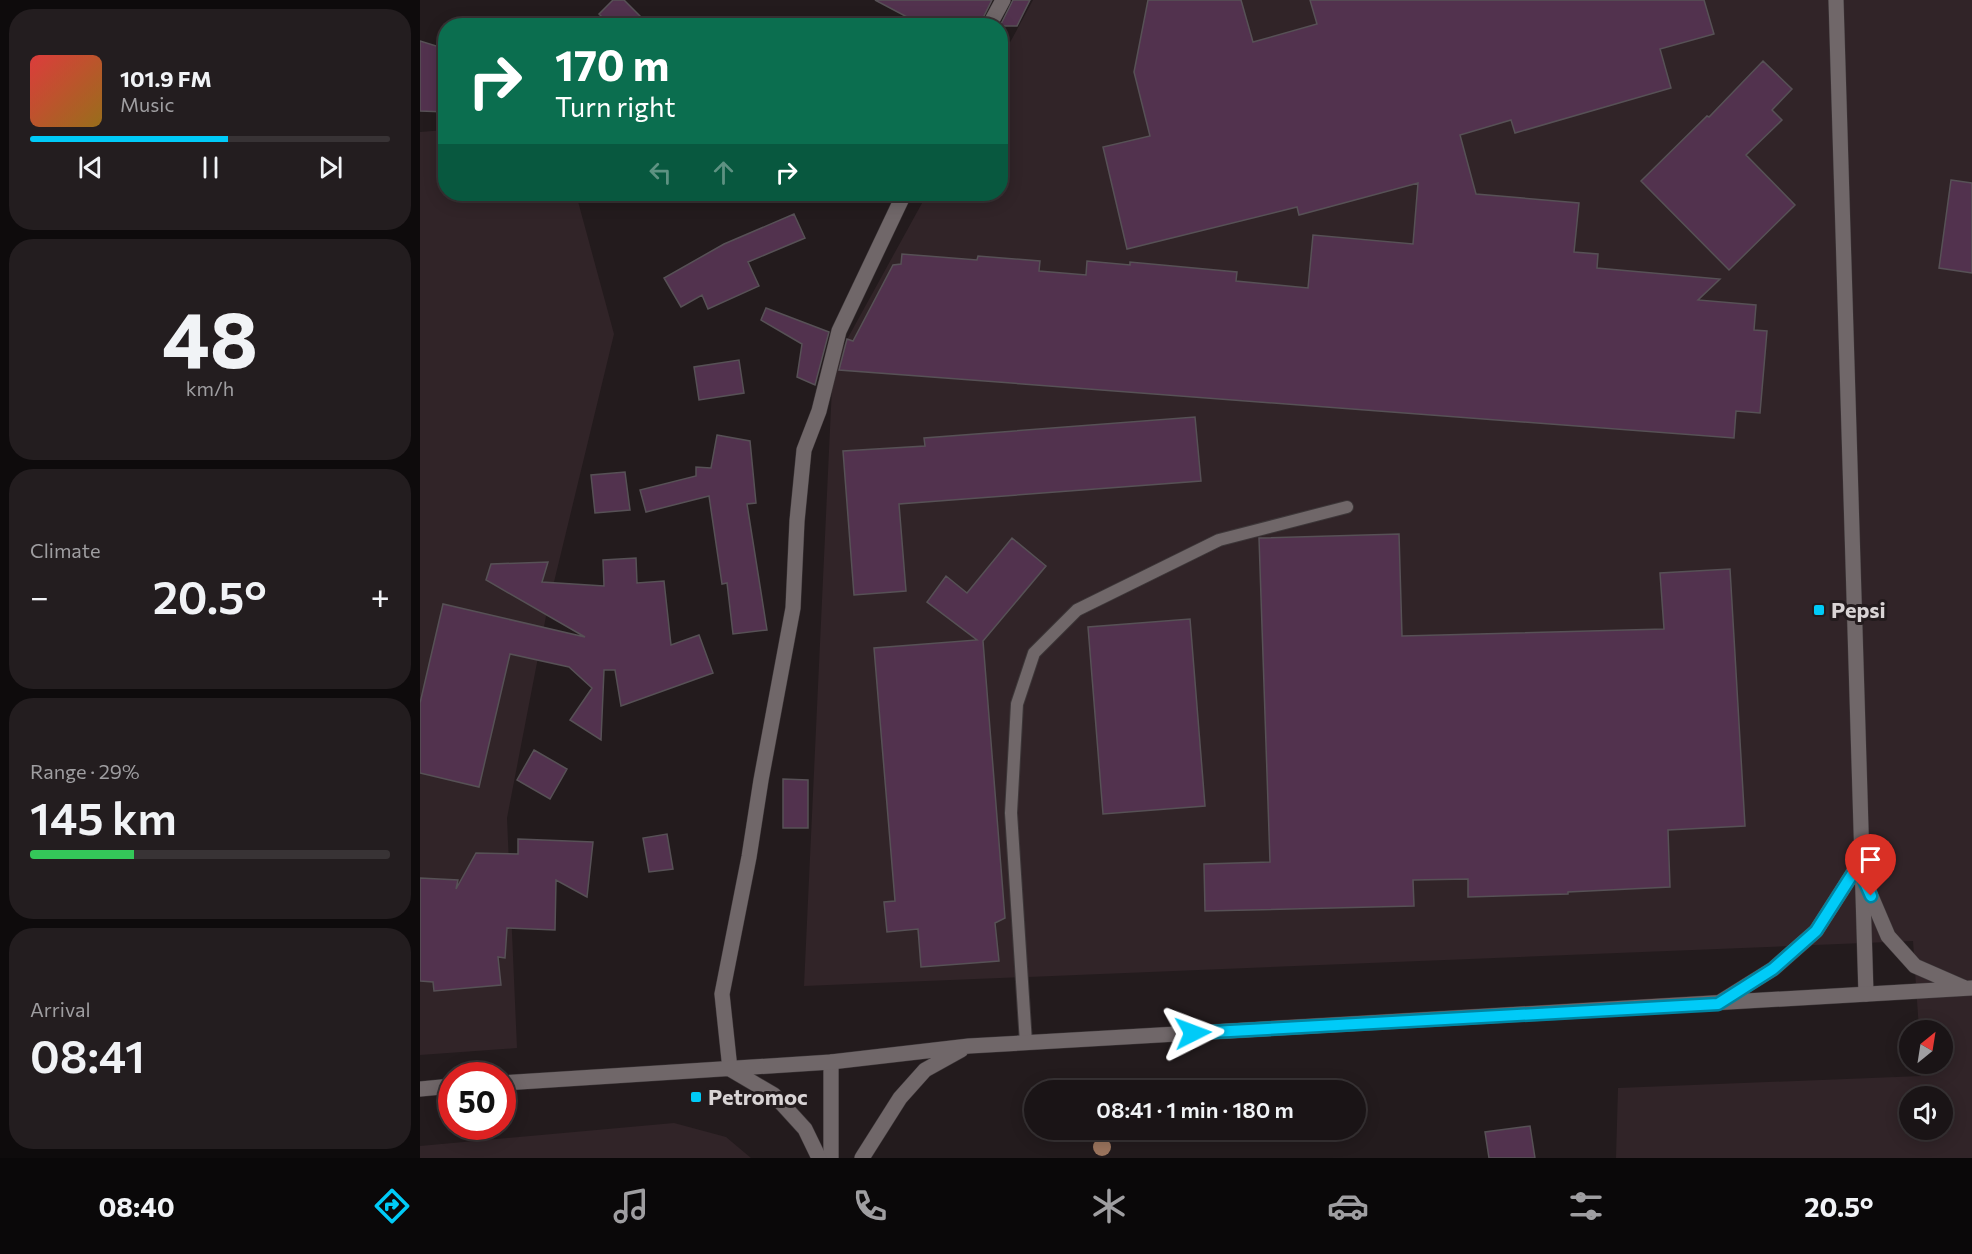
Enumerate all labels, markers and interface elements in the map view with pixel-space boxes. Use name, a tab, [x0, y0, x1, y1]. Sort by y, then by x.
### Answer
text: 170 m	[555, 38, 669, 90]
icon: right	[456, 42, 534, 120]
text: 101.9 FM	[120, 65, 212, 92]
text: Turn right	[555, 90, 675, 123]
text: Music	[120, 92, 174, 116]
icon: previous	[74, 151, 107, 184]
icon: pause	[194, 151, 227, 184]
icon: next	[314, 151, 347, 184]
icon: left	[644, 156, 677, 189]
icon: ahead	[707, 156, 740, 189]
icon: right	[770, 156, 803, 189]
text: 48	[162, 289, 258, 384]
text: km/h	[186, 376, 234, 400]
text: Climate	[30, 538, 100, 562]
text: 20.5°	[153, 568, 267, 623]
text: −	[30, 575, 49, 616]
text: +	[371, 575, 390, 616]
place label: Pepsi	[1831, 596, 1886, 623]
marker: Pepsi	[1812, 603, 1826, 617]
text: Range · 29%	[30, 759, 140, 783]
text: 145 km	[30, 789, 177, 844]
pin	[1845, 834, 1896, 896]
icon: arrive	[1854, 843, 1887, 876]
text: Arrival	[30, 997, 91, 1021]
position arrow	[1161, 1001, 1225, 1065]
north arrow	[1899, 1020, 1953, 1074]
map controls	[1899, 1020, 1953, 1140]
text: 08:41	[30, 1027, 145, 1082]
speed limit sign: 50	[438, 1062, 516, 1140]
place label: Petromoc	[708, 1083, 808, 1110]
button: sound	[1899, 1086, 1953, 1140]
marker: Petromoc	[689, 1090, 703, 1104]
text: 08:41 · 1 min · 180 m	[1096, 1096, 1294, 1123]
icon: directions	[371, 1185, 413, 1227]
icon: music	[610, 1185, 652, 1227]
icon: phone	[849, 1185, 891, 1227]
icon: climate	[1088, 1185, 1130, 1227]
icon: car	[1327, 1185, 1369, 1227]
icon: filters	[1565, 1185, 1607, 1227]
text: 08:40	[98, 1190, 175, 1223]
text: 20.5°	[1804, 1190, 1874, 1223]

